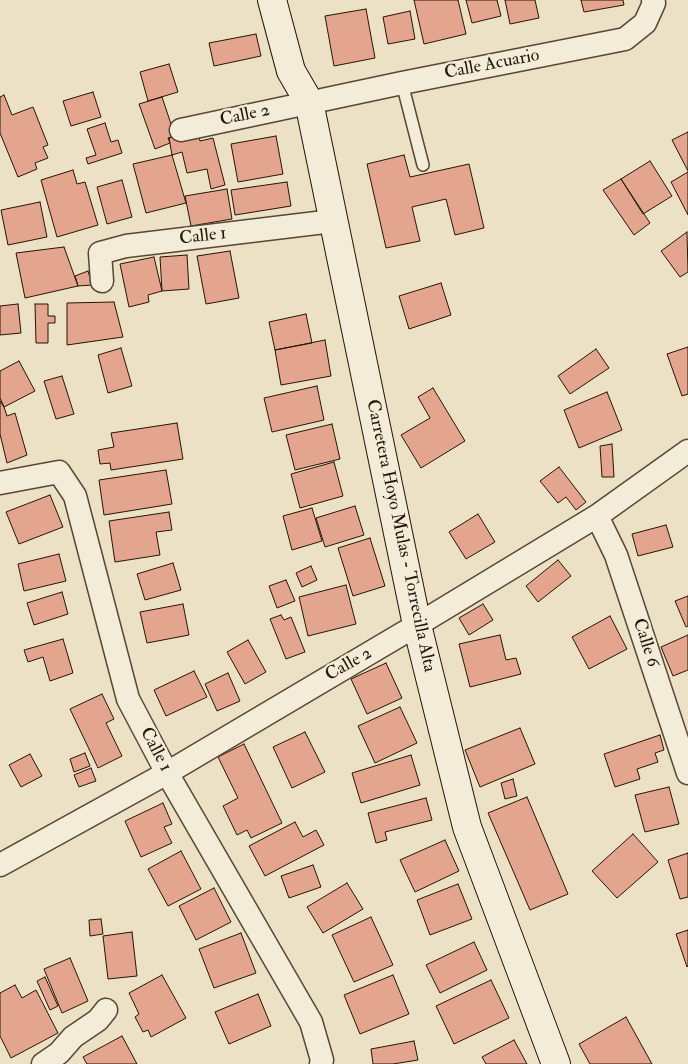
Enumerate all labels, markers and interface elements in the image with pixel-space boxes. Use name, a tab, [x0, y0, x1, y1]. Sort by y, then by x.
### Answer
street label: Calle Acuario	[443, 45, 541, 85]
street label: Calle 2	[218, 100, 272, 132]
street label: Calle 1	[178, 223, 228, 251]
street label: Carretera Hoyo Mulas - Torrecilla Alta	[361, 398, 439, 674]
street label: Calle 6	[627, 616, 663, 670]
street label: Calle 2	[322, 643, 376, 687]
street label: Calle 1	[134, 724, 176, 776]

